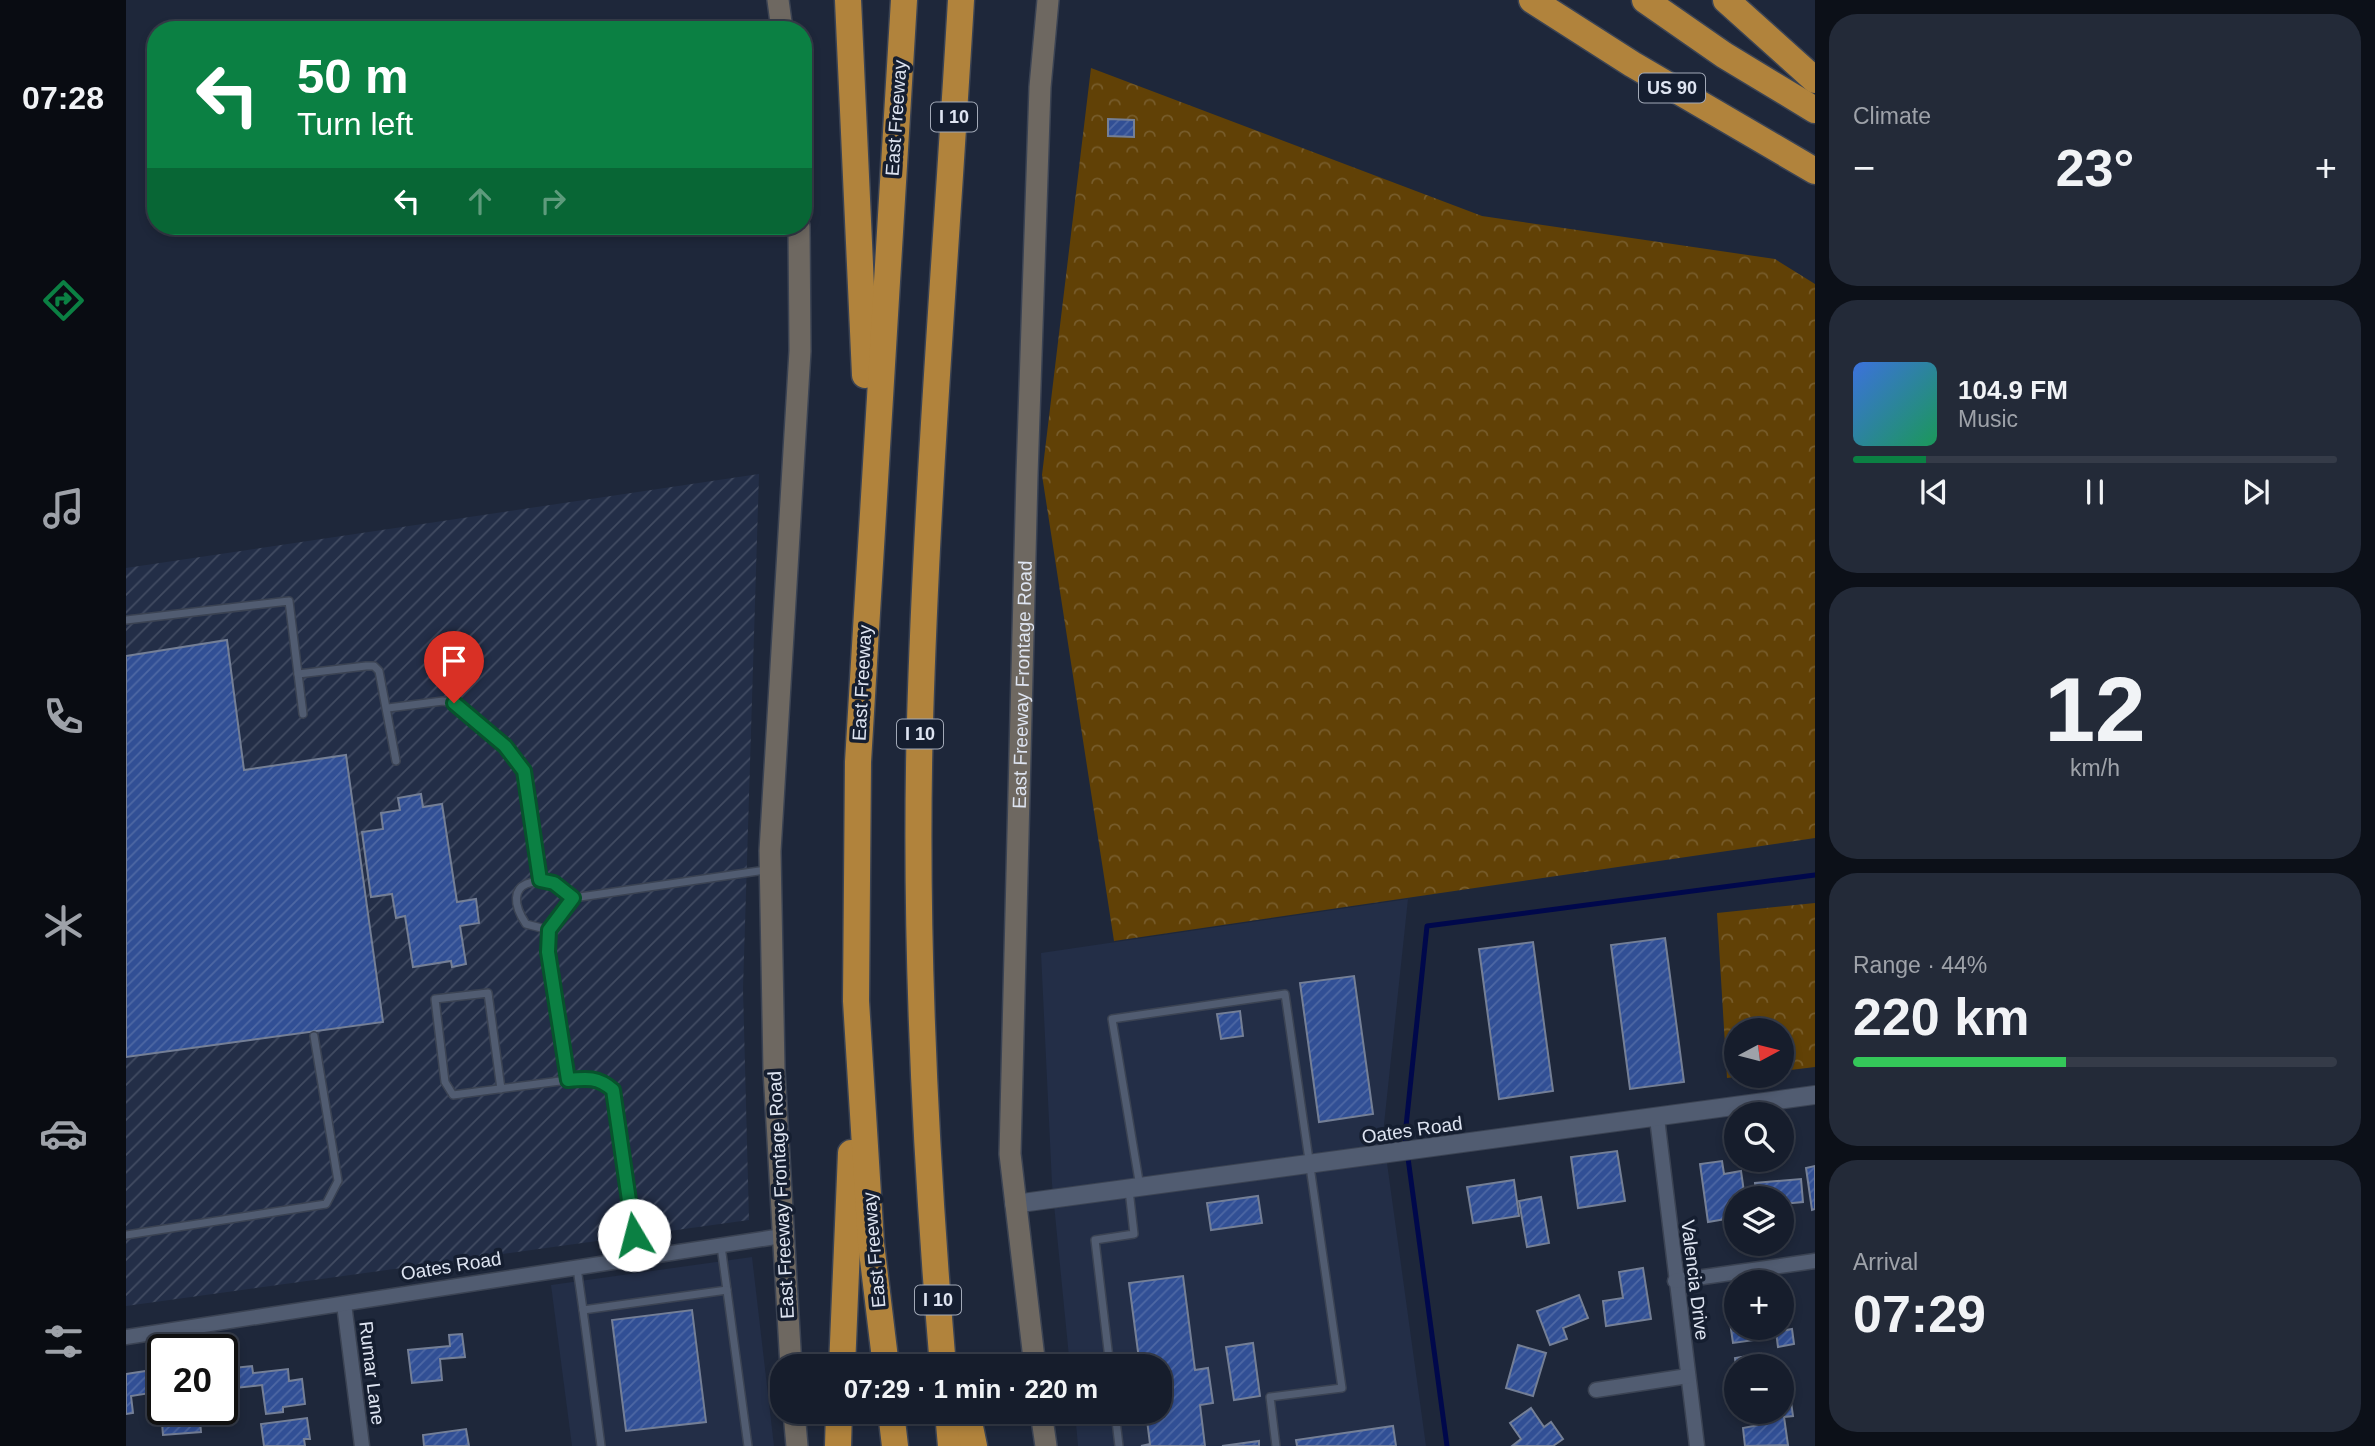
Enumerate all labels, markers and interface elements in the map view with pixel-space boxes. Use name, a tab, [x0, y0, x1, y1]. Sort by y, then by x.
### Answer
icon: left	[182, 49, 273, 140]
text: 50 m	[297, 49, 409, 103]
street label: East Freeway	[881, 59, 911, 177]
road number: US 90	[1639, 74, 1705, 102]
text: 07:28	[22, 80, 104, 116]
road number: I 10	[931, 103, 977, 132]
text: Climate	[1853, 103, 1931, 129]
text: Turn left	[297, 106, 413, 142]
text: 23°	[2056, 139, 2134, 197]
text: −	[1853, 147, 1875, 189]
text: +	[2315, 147, 2337, 189]
icon: left	[388, 182, 426, 220]
icon: ahead	[461, 182, 499, 220]
icon: right	[534, 182, 572, 220]
icon: directions	[39, 276, 88, 325]
text: 104.9 FM	[1958, 375, 2068, 405]
text: Music	[1958, 406, 2018, 432]
icon: previous	[1915, 473, 1953, 511]
icon: pause	[2076, 473, 2114, 511]
icon: next	[2237, 473, 2275, 511]
icon: music	[39, 484, 88, 533]
street label: East Freeway Frontage Road	[1008, 560, 1035, 809]
street label: East Freeway	[848, 624, 876, 742]
pin	[424, 631, 484, 703]
icon: arrive	[435, 642, 473, 680]
text: 12	[2044, 659, 2146, 760]
icon: phone	[39, 692, 88, 741]
road number: I 10	[897, 720, 943, 748]
text: km/h	[2070, 755, 2120, 781]
icon: climate	[39, 901, 88, 950]
text: Range · 44%	[1853, 952, 1987, 978]
text: 220 km	[1853, 988, 2029, 1046]
north arrow	[1724, 1018, 1794, 1088]
map controls	[1724, 1018, 1794, 1424]
street label: East Freeway Frontage Road	[764, 1071, 798, 1319]
button: search	[1724, 1102, 1794, 1172]
icon: car	[39, 1109, 88, 1158]
street label: Oates Road	[1360, 1113, 1464, 1147]
button: layers	[1724, 1186, 1794, 1256]
street label: East Freeway	[858, 1191, 890, 1309]
position arrow	[597, 1198, 671, 1272]
street label: Valencia Drive	[1677, 1219, 1713, 1341]
street label: Oates Road	[399, 1248, 503, 1284]
text: Arrival	[1853, 1249, 1918, 1275]
button: +	[1724, 1270, 1794, 1340]
text: 07:29	[1853, 1285, 1986, 1343]
road number: I 10	[915, 1286, 961, 1315]
icon: filters	[39, 1317, 88, 1366]
street label: Rumar Lane	[355, 1320, 389, 1426]
speed limit sign: 20	[147, 1334, 238, 1425]
button: −	[1724, 1354, 1794, 1424]
text: 07:29 · 1 min · 220 m	[844, 1374, 1098, 1404]

